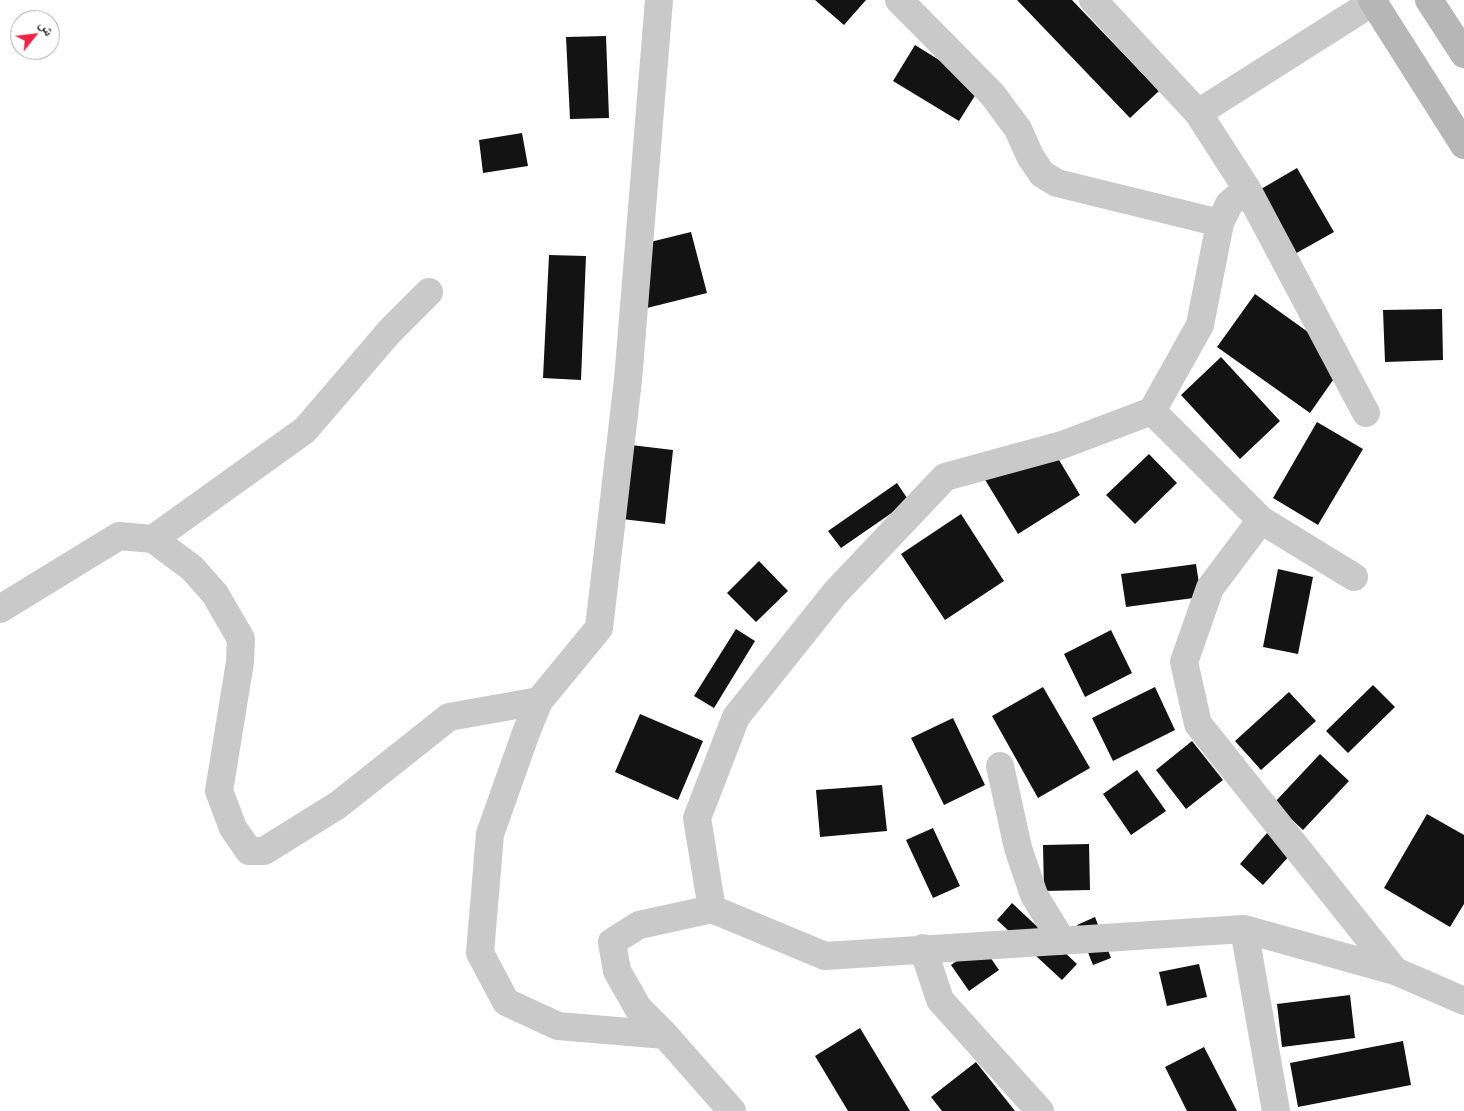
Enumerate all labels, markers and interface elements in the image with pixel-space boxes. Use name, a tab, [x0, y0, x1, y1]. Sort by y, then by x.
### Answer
north arrow	[10, 10, 60, 60]
text: ش	[36, 17, 60, 39]

